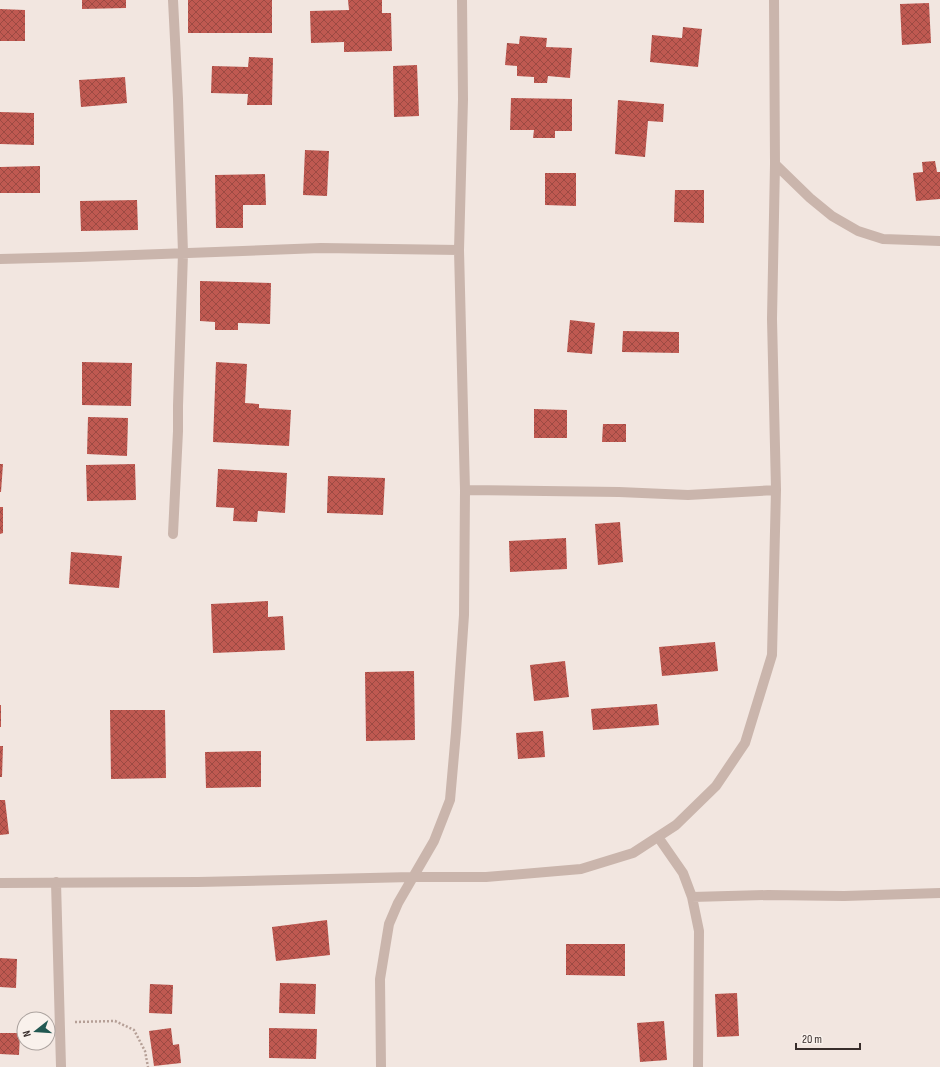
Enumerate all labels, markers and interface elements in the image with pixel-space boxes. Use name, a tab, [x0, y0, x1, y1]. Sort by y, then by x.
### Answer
north arrow	[16, 1011, 56, 1051]
scale bar	[796, 1025, 860, 1051]
text: N	[20, 1029, 34, 1038]
text: 20 m	[802, 1032, 822, 1047]

